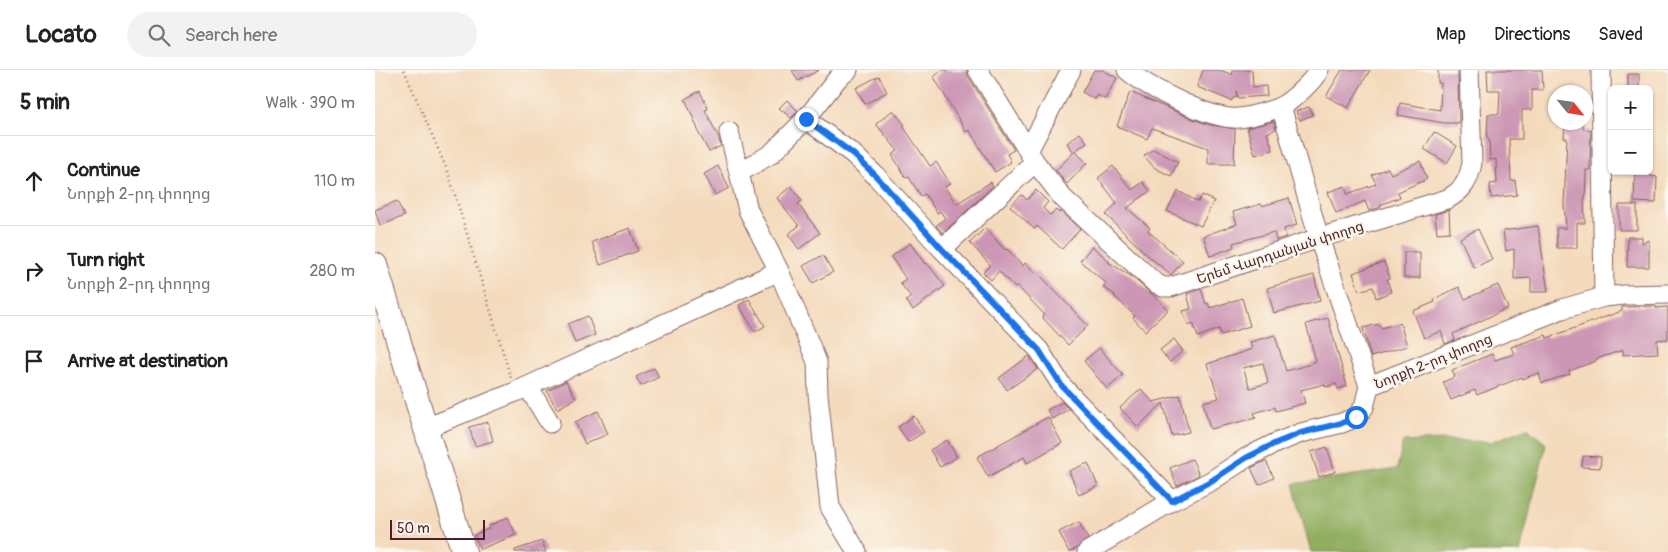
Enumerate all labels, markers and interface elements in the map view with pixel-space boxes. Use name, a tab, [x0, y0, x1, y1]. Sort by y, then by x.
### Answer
search box	[127, 12, 477, 57]
text: Locato	[25, 20, 97, 49]
icon: search	[145, 21, 173, 49]
text: Search here	[185, 23, 277, 47]
text: Map	[1436, 23, 1466, 46]
text: Directions	[1494, 23, 1570, 46]
text: Saved	[1598, 23, 1643, 46]
north arrow	[1548, 85, 1593, 130]
map controls	[1608, 85, 1653, 175]
button: +	[1608, 85, 1653, 130]
text: 5 min	[20, 89, 70, 116]
text: Walk · 390 m	[266, 93, 355, 113]
route end	[795, 108, 818, 131]
button: −	[1608, 130, 1653, 175]
text: Continue	[67, 158, 140, 182]
icon: ahead	[20, 167, 48, 195]
text: 110 m	[314, 171, 355, 191]
text: Նորքի 2-րդ փողոց	[67, 184, 211, 204]
street label: Երեմ Վարդանյան փողոց	[1194, 217, 1366, 288]
text: Turn right	[67, 248, 145, 272]
icon: right	[20, 257, 48, 285]
text: 280 m	[309, 261, 355, 281]
text: Նորքի 2-րդ փողոց	[67, 274, 211, 294]
street label: Նորքի 2-րդ փողոց	[1372, 330, 1495, 393]
icon: arrive	[20, 347, 48, 375]
text: Arrive at destination	[67, 349, 228, 373]
route start	[1345, 406, 1368, 429]
scale bar	[390, 517, 485, 540]
text: 50 m	[397, 520, 430, 537]

